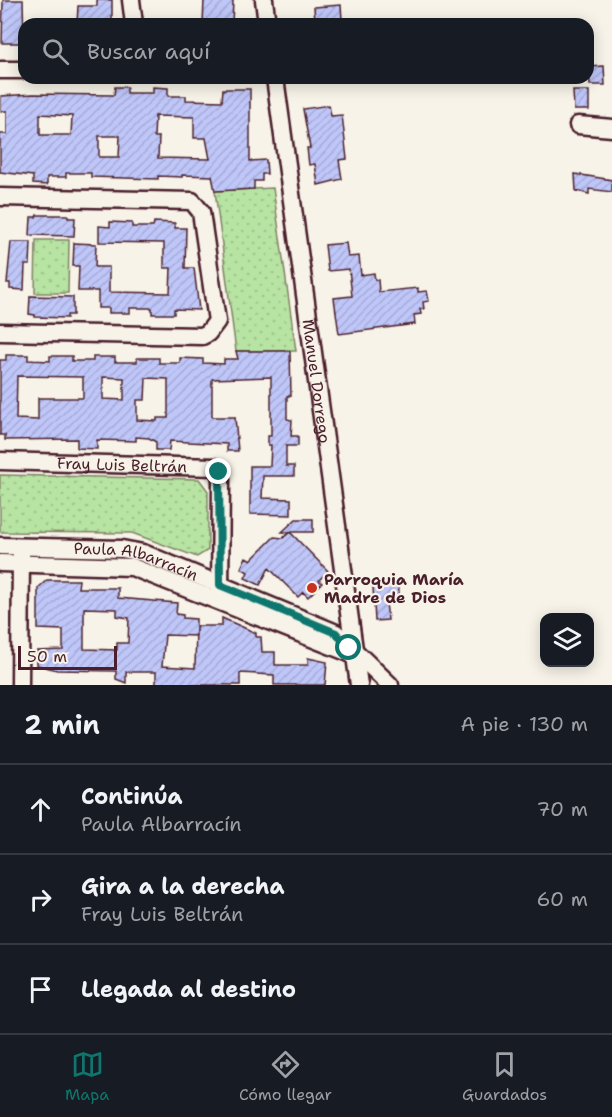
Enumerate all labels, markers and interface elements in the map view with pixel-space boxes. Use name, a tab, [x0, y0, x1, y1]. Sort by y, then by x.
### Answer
search box	[18, 18, 594, 84]
icon: search	[39, 35, 72, 68]
text: Buscar aquí	[87, 37, 210, 66]
street label: Manuel Dorrego	[297, 318, 335, 445]
street label: Fray Luis Beltrán	[57, 453, 187, 477]
route end	[205, 458, 231, 484]
street label: Paula Albarracín	[73, 538, 201, 586]
place label: Parroquia María Madre de Dios	[324, 569, 464, 608]
marker: Parroquia María Madre de Dios	[305, 581, 319, 595]
map controls	[540, 613, 594, 667]
button: layers	[540, 613, 594, 667]
route start	[335, 634, 361, 660]
scale bar	[18, 643, 117, 670]
text: 50 m	[27, 646, 67, 667]
text: 2 min	[24, 707, 100, 742]
text: A pie · 130 m	[461, 711, 588, 737]
text: Continúa	[81, 782, 183, 811]
icon: ahead	[24, 793, 57, 826]
text: 70 m	[536, 796, 588, 822]
text: Paula Albarracín	[81, 811, 242, 837]
text: Gira a la derecha	[81, 872, 285, 901]
icon: right	[24, 883, 57, 916]
text: 60 m	[536, 886, 588, 912]
text: Fray Luis Beltrán	[81, 901, 243, 927]
icon: arrive	[24, 973, 57, 1006]
text: Llegada al destino	[81, 975, 296, 1004]
tab: Mapa	[65, 1048, 109, 1105]
tab: Cómo llegar	[239, 1048, 332, 1105]
tab: Guardados	[462, 1048, 547, 1105]

